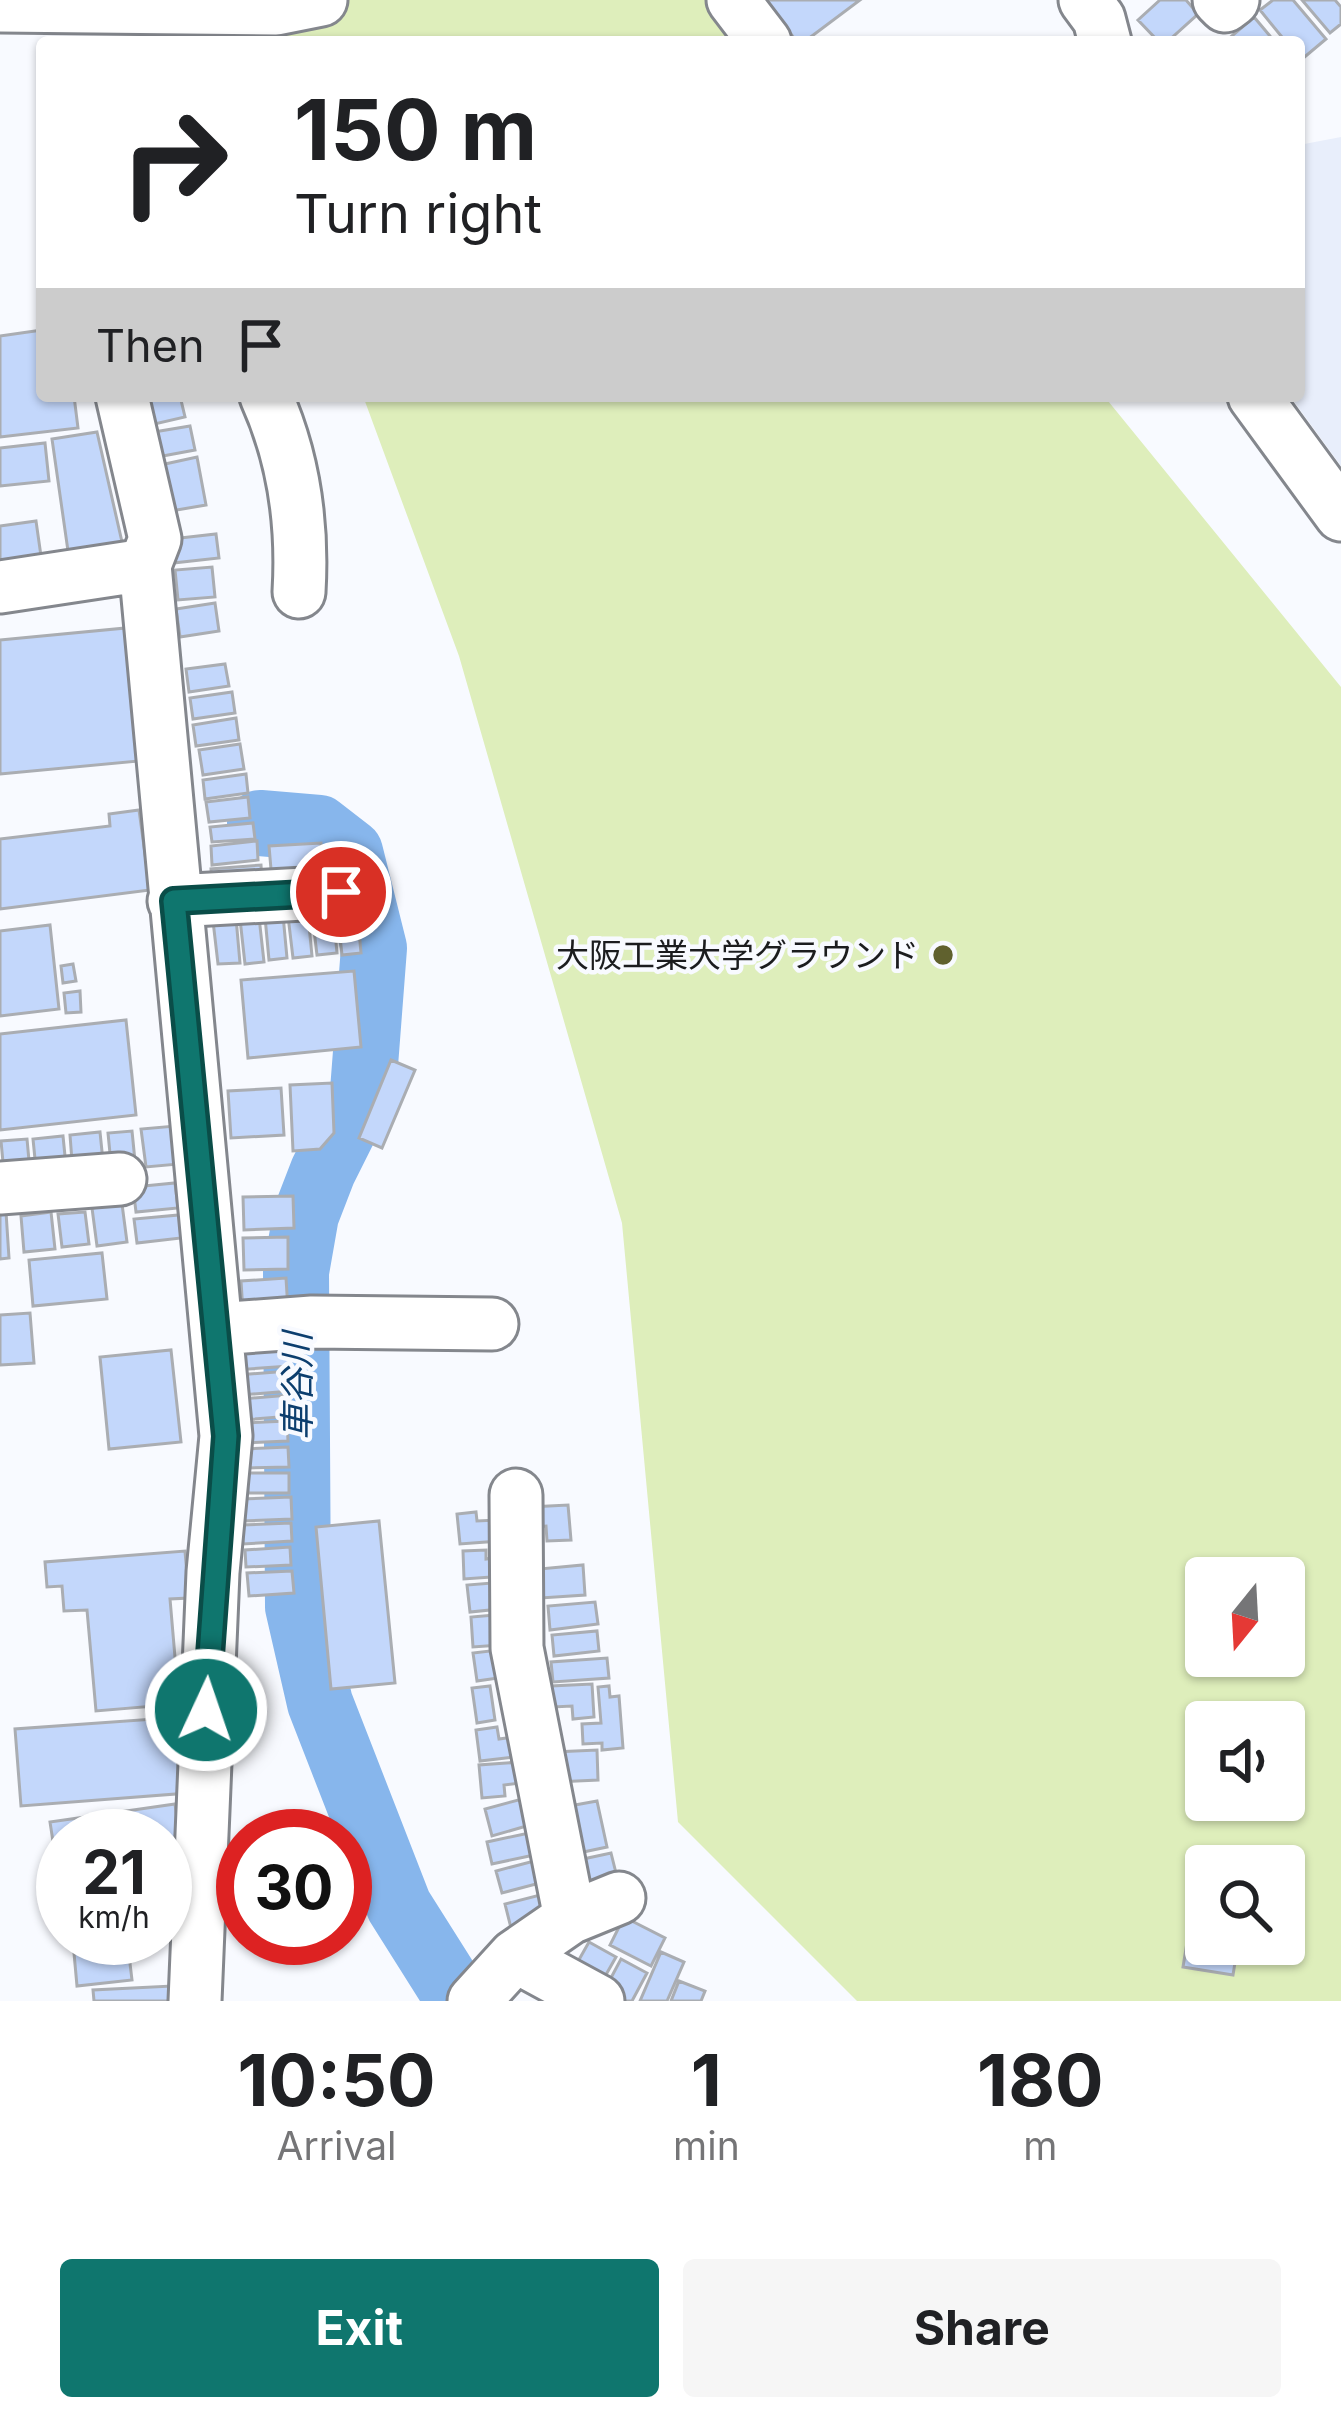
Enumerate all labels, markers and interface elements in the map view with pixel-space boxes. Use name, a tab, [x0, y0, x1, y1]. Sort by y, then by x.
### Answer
text: 150 m	[294, 79, 537, 180]
icon: right	[96, 84, 252, 240]
text: Turn right	[294, 181, 542, 246]
icon: arrive	[228, 312, 294, 378]
text: Then	[96, 318, 204, 373]
pin	[290, 841, 392, 943]
icon: arrive	[308, 859, 374, 925]
place label: 大阪工業大学グラウンド	[556, 935, 919, 975]
marker: 大阪工業大学グラウンド	[930, 942, 956, 968]
water label: 車谷川	[275, 1328, 319, 1440]
north arrow	[1185, 1557, 1305, 1677]
map controls	[1185, 1557, 1305, 1965]
position arrow	[143, 1647, 269, 1773]
button: sound	[1185, 1701, 1305, 1821]
speed limit sign: 30	[216, 1809, 372, 1965]
text: 21	[82, 1836, 146, 1908]
button: search	[1185, 1845, 1305, 1965]
text: km/h	[78, 1899, 150, 1935]
text: 10:50	[237, 2036, 436, 2123]
text: 1	[691, 2036, 722, 2123]
text: 180	[977, 2036, 1104, 2123]
text: Arrival	[277, 2122, 397, 2169]
text: min	[673, 2122, 740, 2169]
text: m	[1023, 2122, 1057, 2169]
button: Exit	[60, 2259, 659, 2397]
button: Share	[683, 2259, 1281, 2397]

